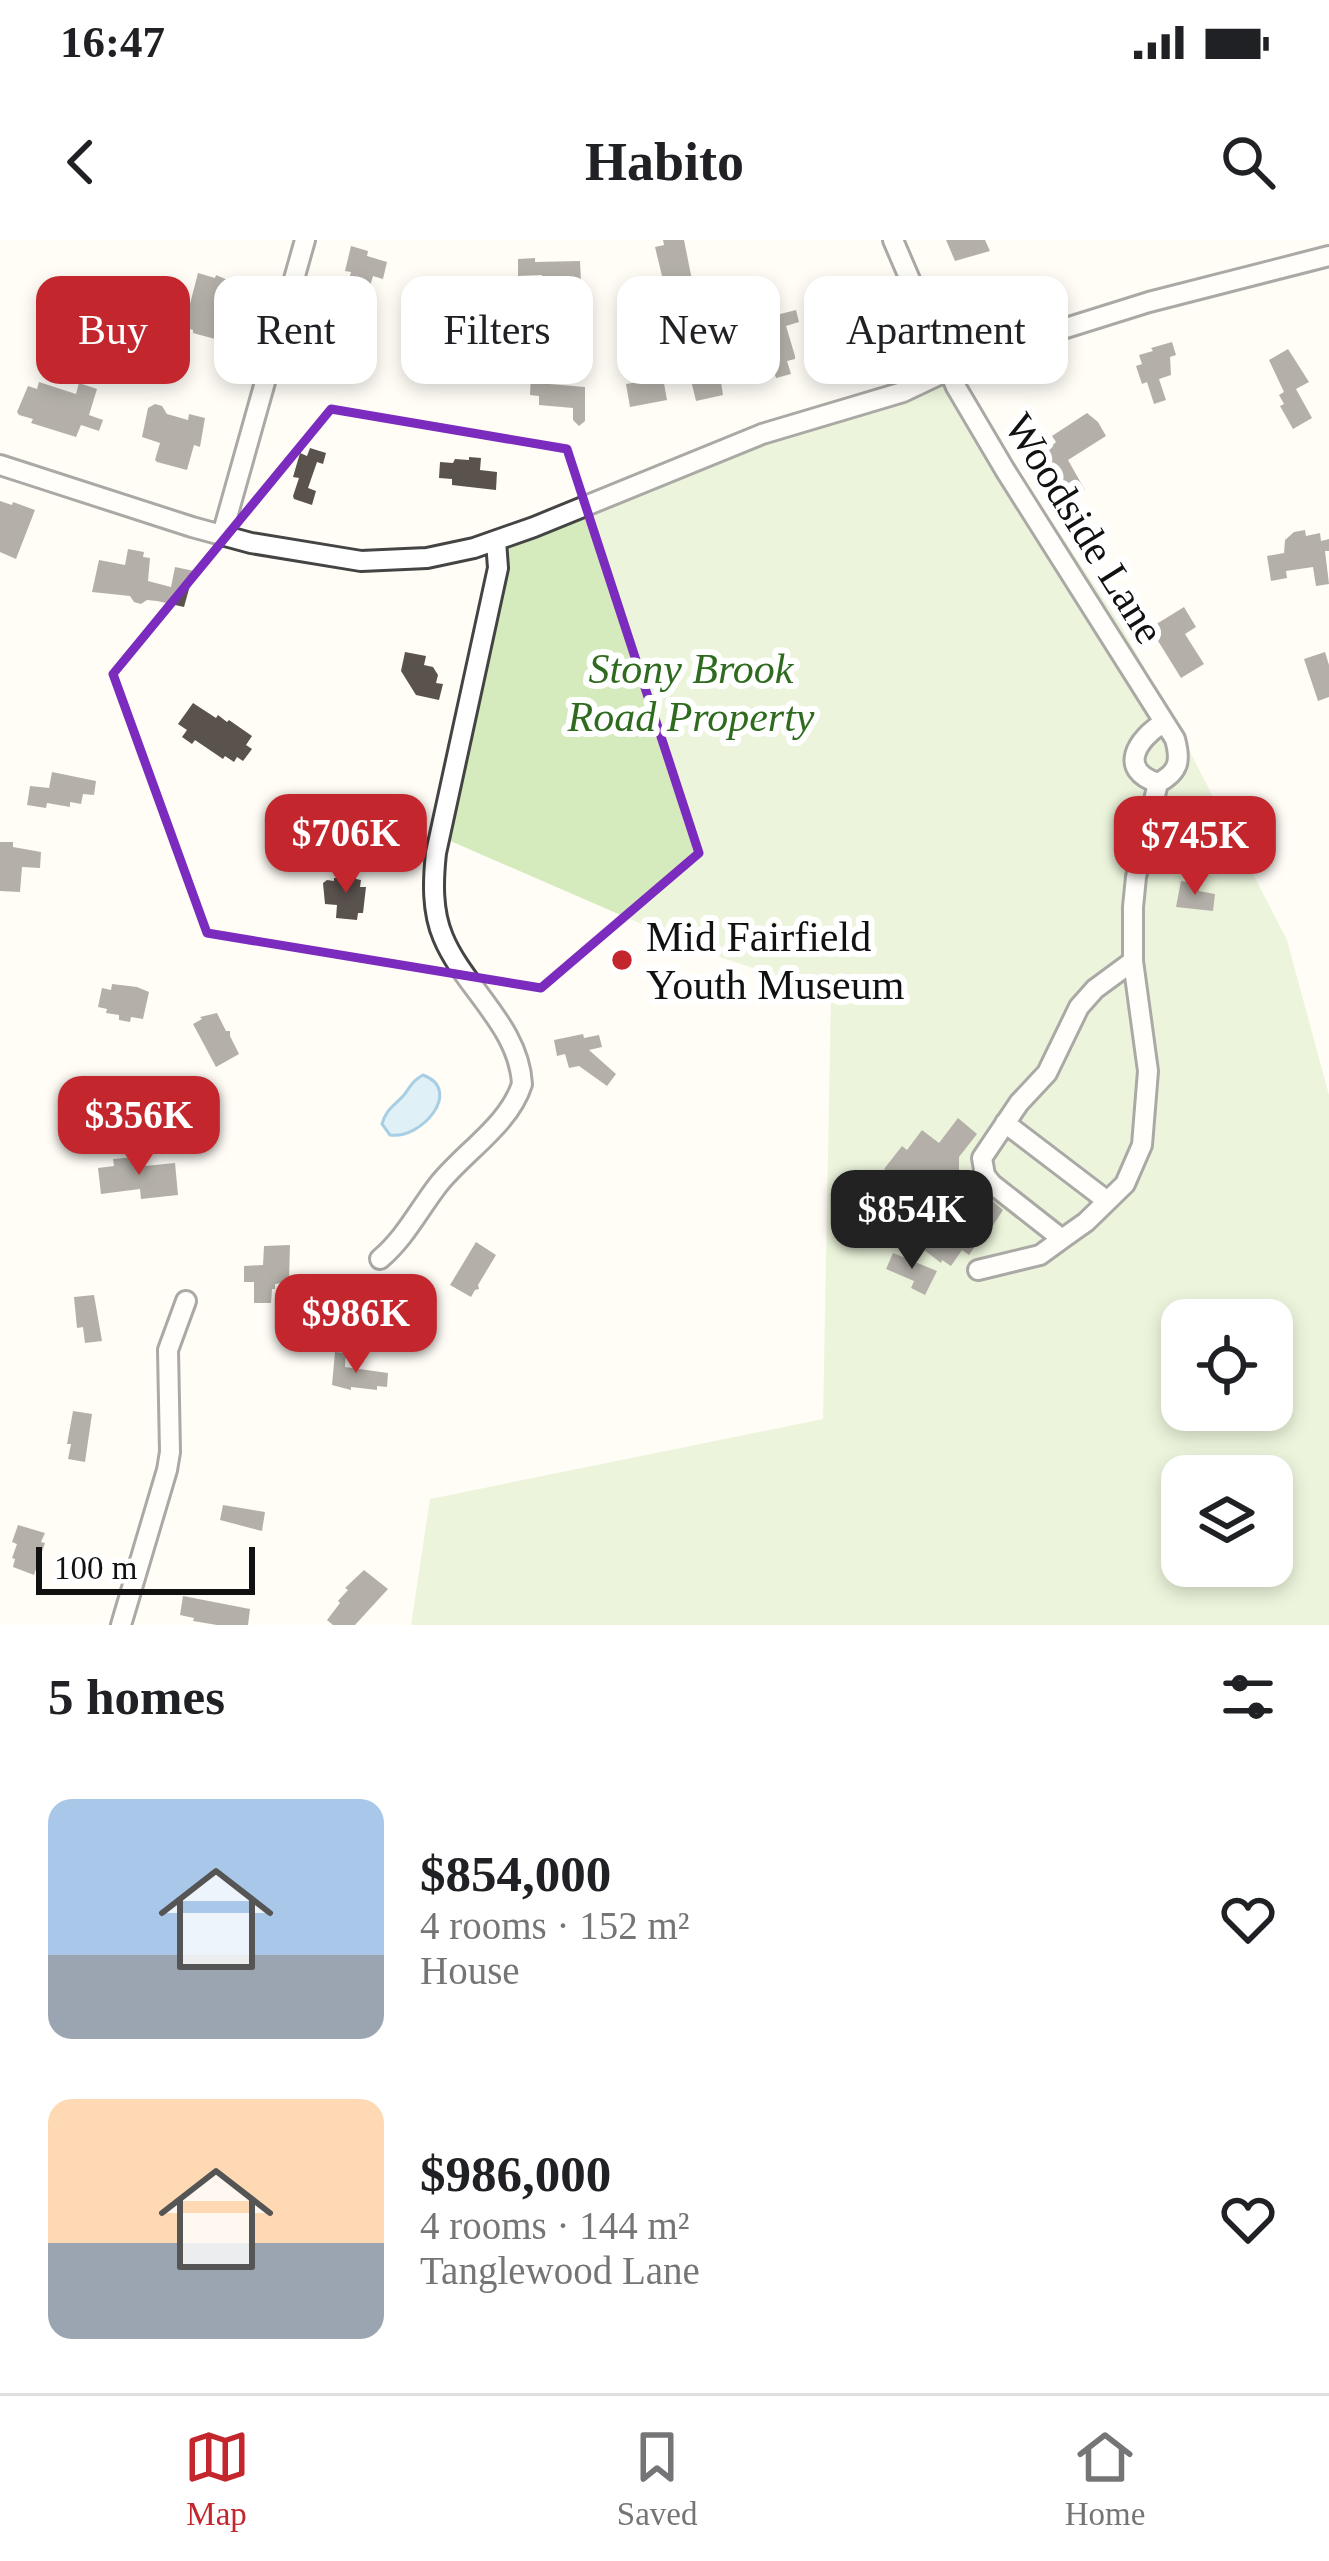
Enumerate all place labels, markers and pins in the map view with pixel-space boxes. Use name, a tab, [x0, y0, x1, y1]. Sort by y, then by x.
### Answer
pin: $706K	[262, 794, 430, 896]
pin: $745K	[1111, 796, 1279, 898]
place label: Mid Fairfield Youth Museum	[646, 914, 905, 1008]
marker: Mid Fairfield Youth Museum	[609, 947, 635, 973]
pin: $356K	[55, 1076, 223, 1178]
pin: $854K	[828, 1170, 996, 1272]
pin: $986K	[272, 1274, 440, 1376]

